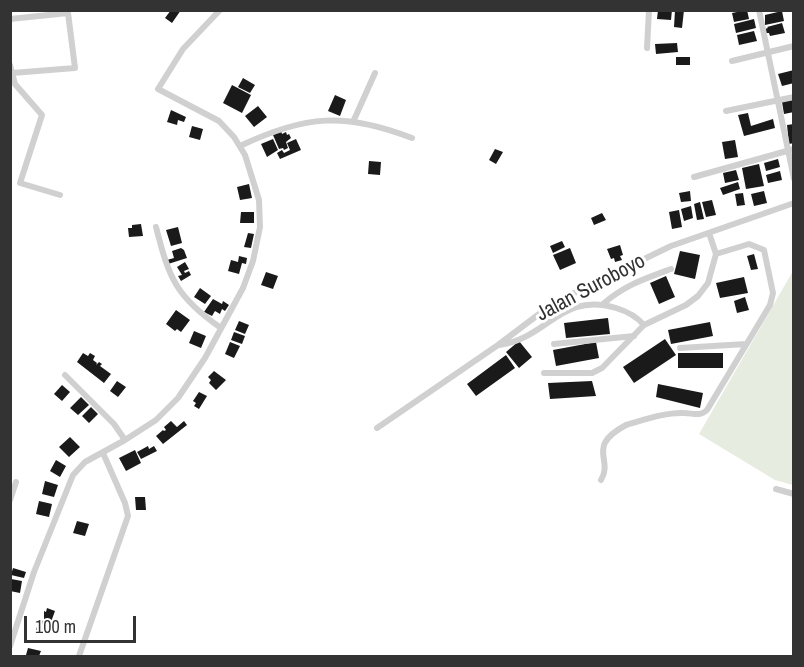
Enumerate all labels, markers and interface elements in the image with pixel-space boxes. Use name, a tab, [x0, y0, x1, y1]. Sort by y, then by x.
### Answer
street label: Jalan Suroboyo	[532, 249, 650, 327]
scale bar	[27, 604, 140, 642]
text: 100 m	[35, 614, 76, 639]

